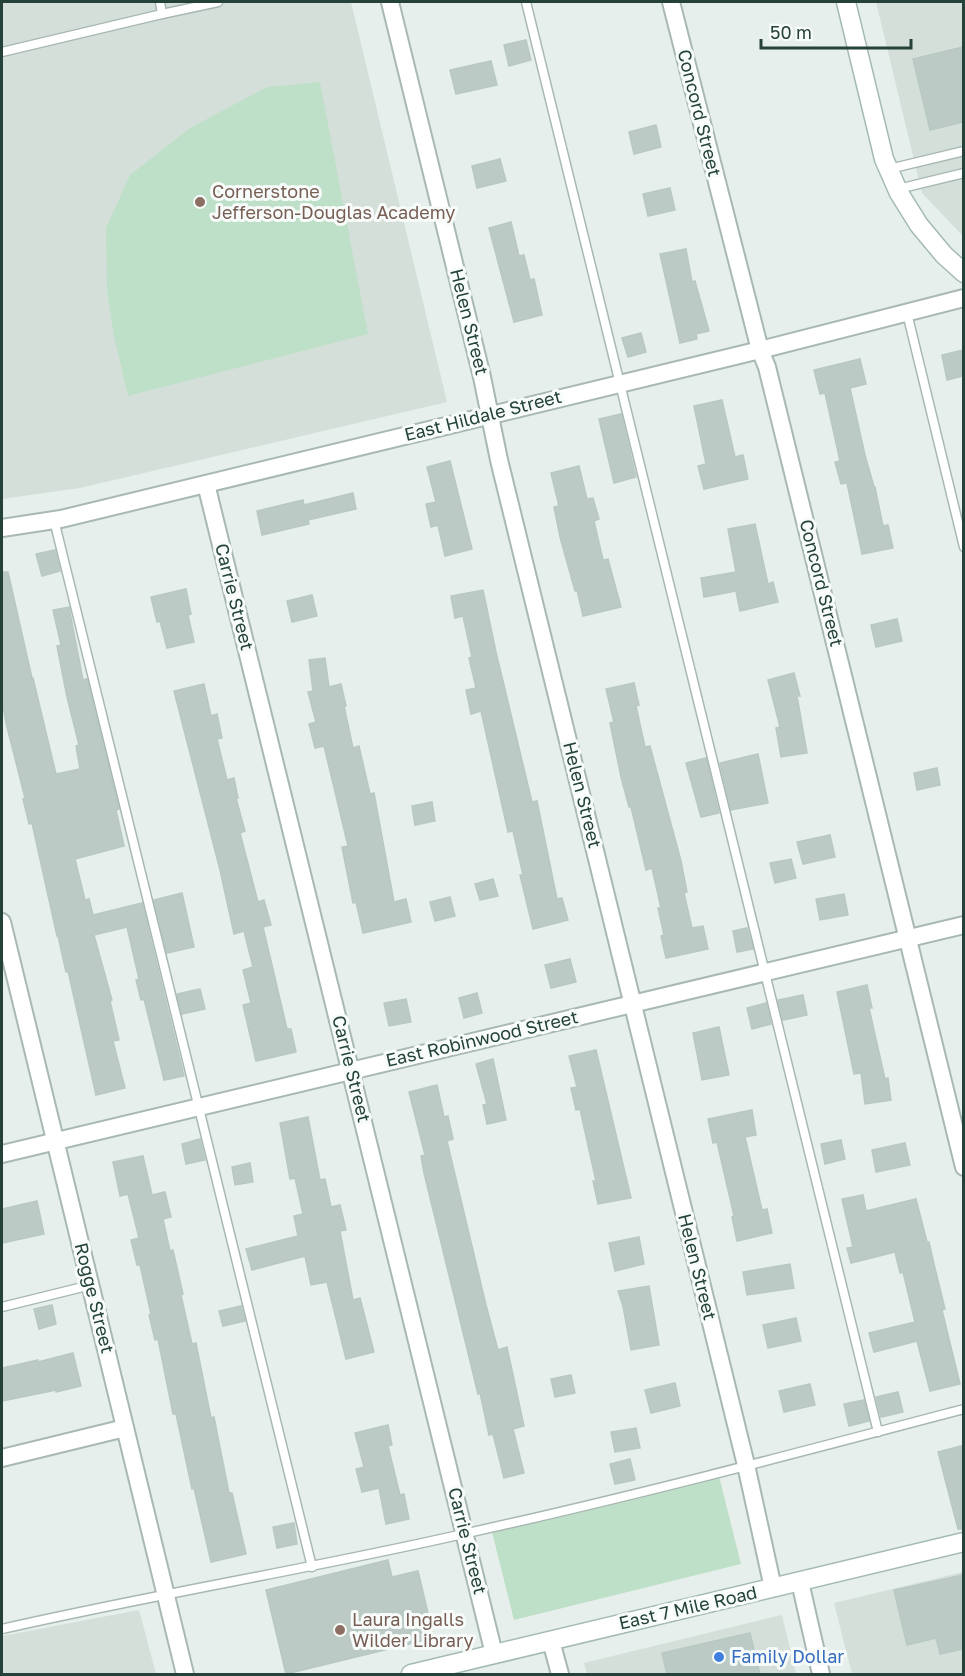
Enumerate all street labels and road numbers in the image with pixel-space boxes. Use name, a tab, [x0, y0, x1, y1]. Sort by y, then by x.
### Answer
street label: Concord Street	[674, 47, 726, 179]
street label: Helen Street	[446, 266, 494, 377]
street label: East Hildale Street	[402, 385, 564, 445]
street label: Concord Street	[796, 517, 848, 649]
street label: Carrie Street	[211, 541, 259, 653]
street label: Helen Street	[559, 739, 607, 850]
street label: East Robinwood Street	[383, 1005, 580, 1071]
street label: Carrie Street	[328, 1013, 376, 1125]
street label: Helen Street	[674, 1211, 722, 1322]
street label: Rogge Street	[71, 1240, 119, 1355]
street label: Carrie Street	[444, 1485, 492, 1597]
street label: East 7 Mile Road	[617, 1580, 759, 1634]

